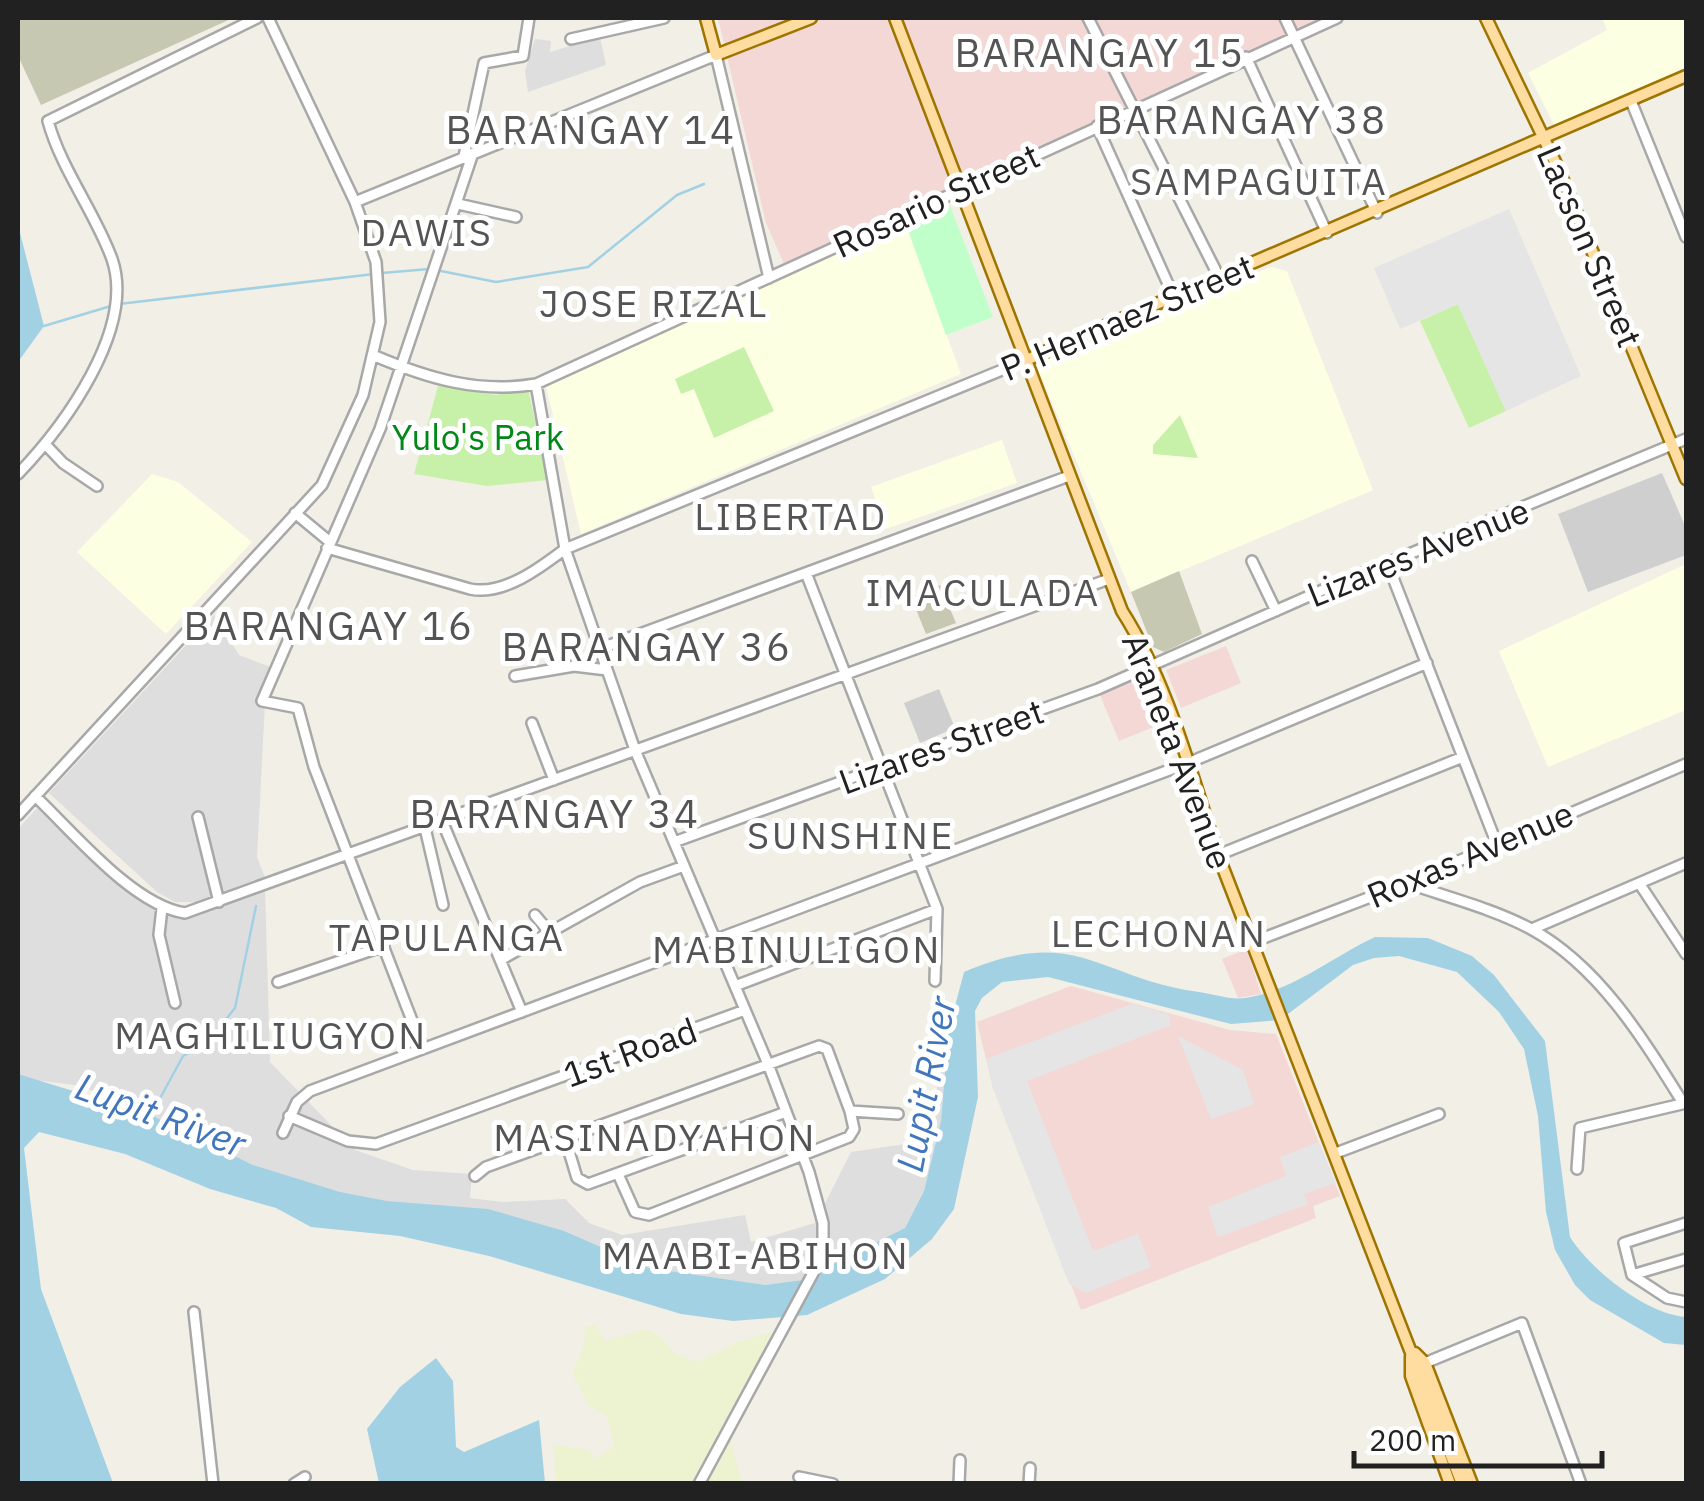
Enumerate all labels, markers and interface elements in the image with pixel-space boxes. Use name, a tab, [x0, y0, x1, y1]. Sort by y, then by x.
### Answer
district label: BARANGAY 15	[955, 26, 1245, 78]
district label: BARANGAY 38	[1097, 93, 1387, 145]
district label: BARANGAY 14	[446, 103, 736, 155]
street label: Rosario Street	[825, 132, 1047, 268]
street label: Lacson Street	[1527, 138, 1653, 354]
district label: SAMPAGUITA	[1130, 156, 1388, 205]
district label: DAWIS	[361, 207, 493, 256]
street label: P. Hernaez Street	[994, 243, 1260, 391]
district label: JOSE RIZAL	[539, 278, 769, 327]
park label: Yulo's Park	[392, 414, 564, 460]
street label: Lizares Avenue	[1300, 487, 1536, 617]
district label: LIBERTAD	[694, 491, 888, 540]
district label: IMACULADA	[865, 567, 1101, 616]
district label: BARANGAY 16	[184, 599, 474, 651]
district label: BARANGAY 36	[502, 620, 792, 672]
street label: Araneta Avenue	[1112, 627, 1244, 875]
street label: Lizares Street	[832, 688, 1050, 804]
district label: BARANGAY 34	[410, 787, 700, 839]
street label: Roxas Avenue	[1360, 790, 1580, 918]
district label: SUNSHINE	[747, 810, 955, 859]
district label: LECHONAN	[1051, 908, 1267, 957]
district label: TAPULANGA	[329, 912, 565, 961]
district label: MABINULIGON	[652, 924, 942, 973]
water label: Lupit River	[884, 991, 966, 1176]
street label: 1st Road	[557, 1007, 703, 1097]
district label: MAGHILIUGYON	[114, 1010, 428, 1059]
water label: Lupit River	[69, 1061, 254, 1168]
district label: MASINADYAHON	[493, 1112, 817, 1161]
district label: MAABI-ABIHON	[602, 1230, 910, 1279]
scale bar	[1354, 1406, 1602, 1468]
text: 200 m	[1369, 1420, 1456, 1459]

